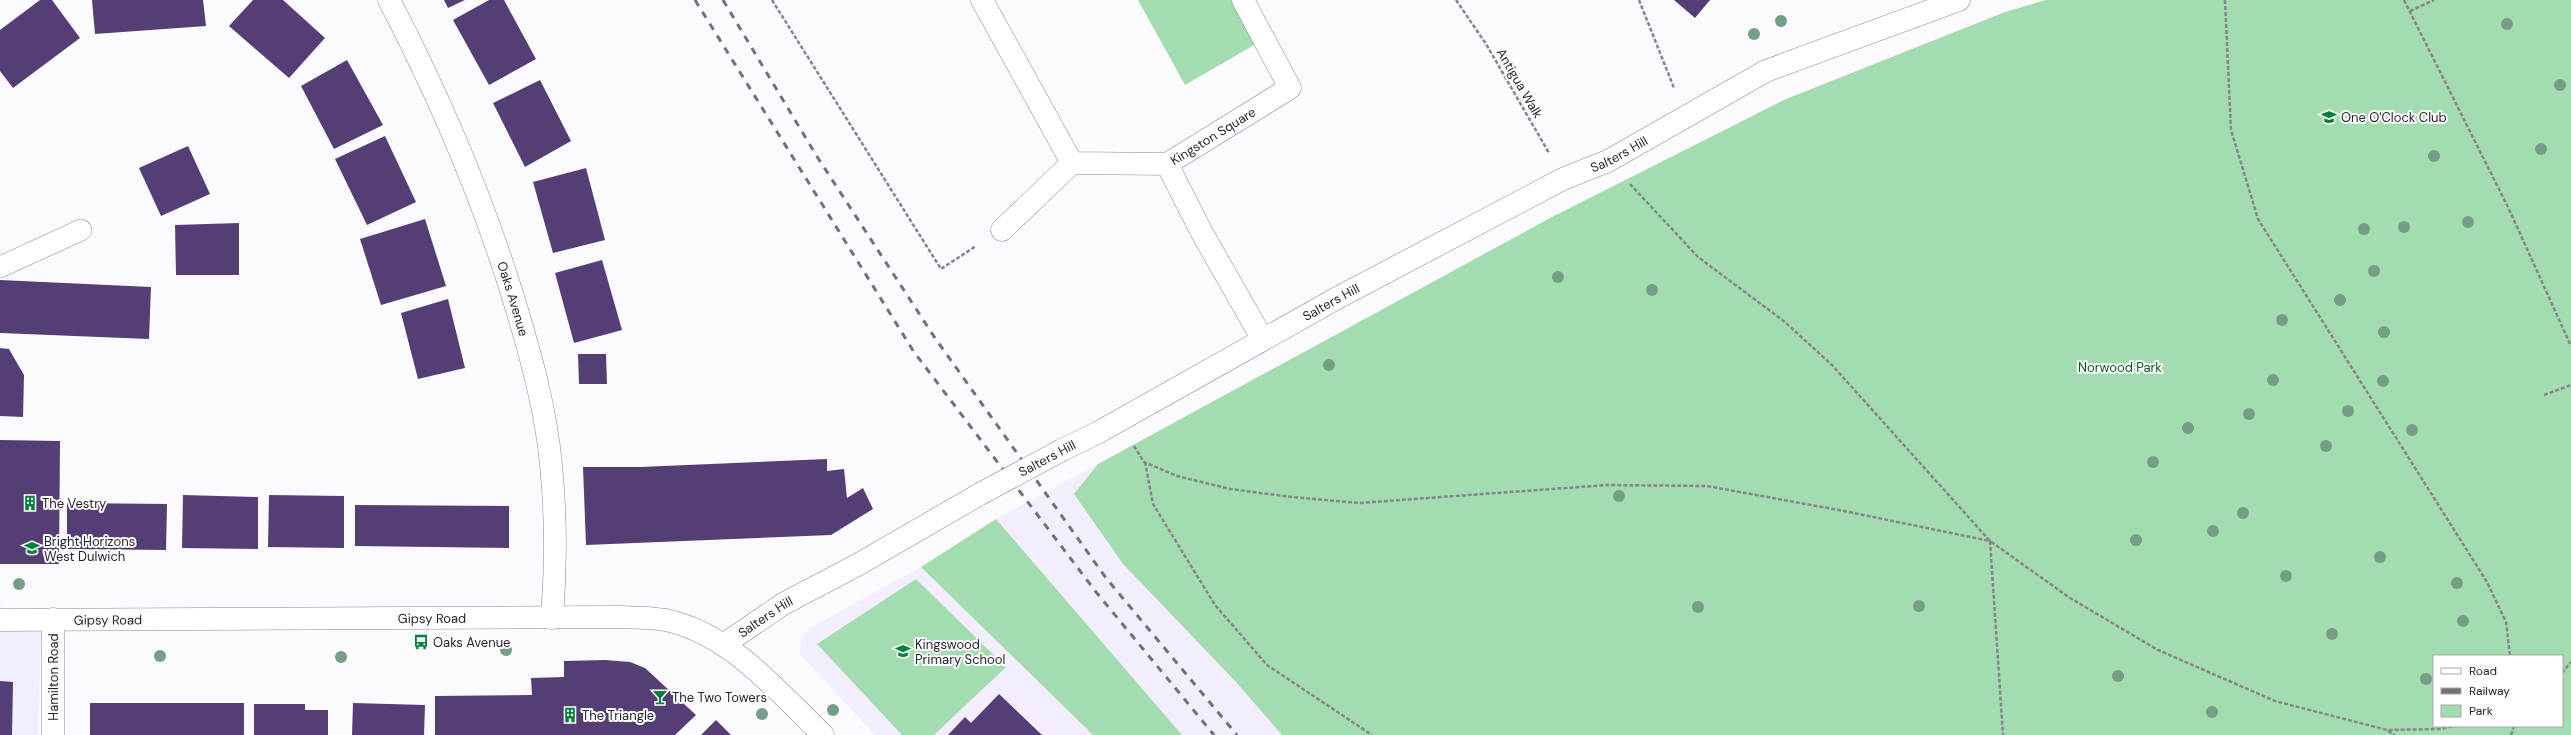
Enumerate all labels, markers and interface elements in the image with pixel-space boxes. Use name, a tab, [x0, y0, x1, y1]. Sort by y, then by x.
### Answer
street label: Antigua Walk	[1493, 45, 1547, 122]
street label: Kingston Square	[1167, 103, 1259, 169]
school or university icon: One O'Clock Club	[2320, 108, 2338, 126]
place label: One O'Clock Club	[2341, 109, 2447, 126]
street label: Salters Hill	[1588, 132, 1651, 176]
street label: Oaks Avenue	[493, 259, 532, 338]
street label: Salters Hill	[1300, 280, 1362, 325]
park label: Norwood Park	[2078, 359, 2162, 376]
street label: Salters Hill	[1016, 436, 1079, 481]
building icon: The Vestry	[21, 494, 39, 512]
place label: The Vestry	[42, 495, 106, 512]
place label: Bright Horizons West Dulwich	[44, 533, 135, 565]
school or university icon: Bright Horizons West Dulwich	[23, 539, 41, 557]
street label: Salters Hill	[735, 592, 796, 641]
street label: Gipsy Road	[398, 610, 466, 627]
street label: Gipsy Road	[74, 611, 142, 629]
street label: Hamilton Road	[45, 633, 62, 721]
bus stop icon: Oaks Avenue	[412, 633, 430, 651]
place label: Oaks Avenue	[433, 634, 510, 651]
place label: Kingswood Primary School	[915, 636, 1005, 668]
school or university icon: Kingswood Primary School	[894, 642, 912, 660]
legend	[2433, 655, 2563, 727]
text: Road	[2469, 663, 2497, 679]
text: Railway	[2469, 683, 2510, 699]
bar icon: The Two Towers	[651, 688, 669, 706]
place label: The Two Towers	[672, 689, 767, 706]
text: Park	[2469, 703, 2493, 719]
building icon: The Triangle	[561, 706, 579, 724]
place label: The Triangle	[582, 707, 654, 724]

